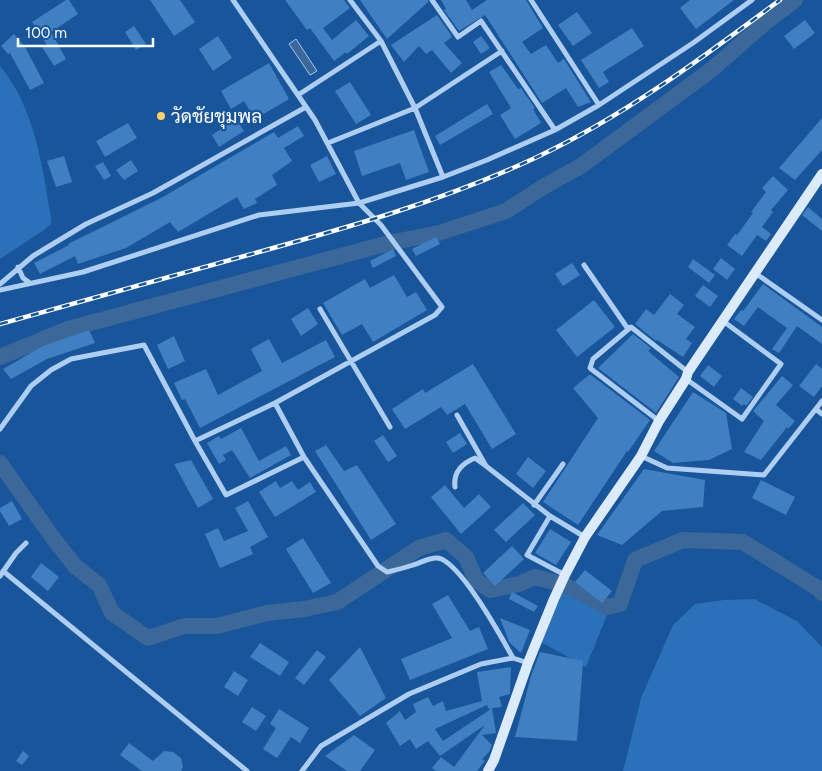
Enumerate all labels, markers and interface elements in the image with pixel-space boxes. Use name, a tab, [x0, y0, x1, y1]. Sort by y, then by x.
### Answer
scale bar	[18, 15, 152, 47]
text: 100 m	[25, 24, 67, 42]
place label: วัดชัยชุมพล	[171, 105, 262, 129]
marker: วัดชัยชุมพล	[155, 110, 167, 122]

